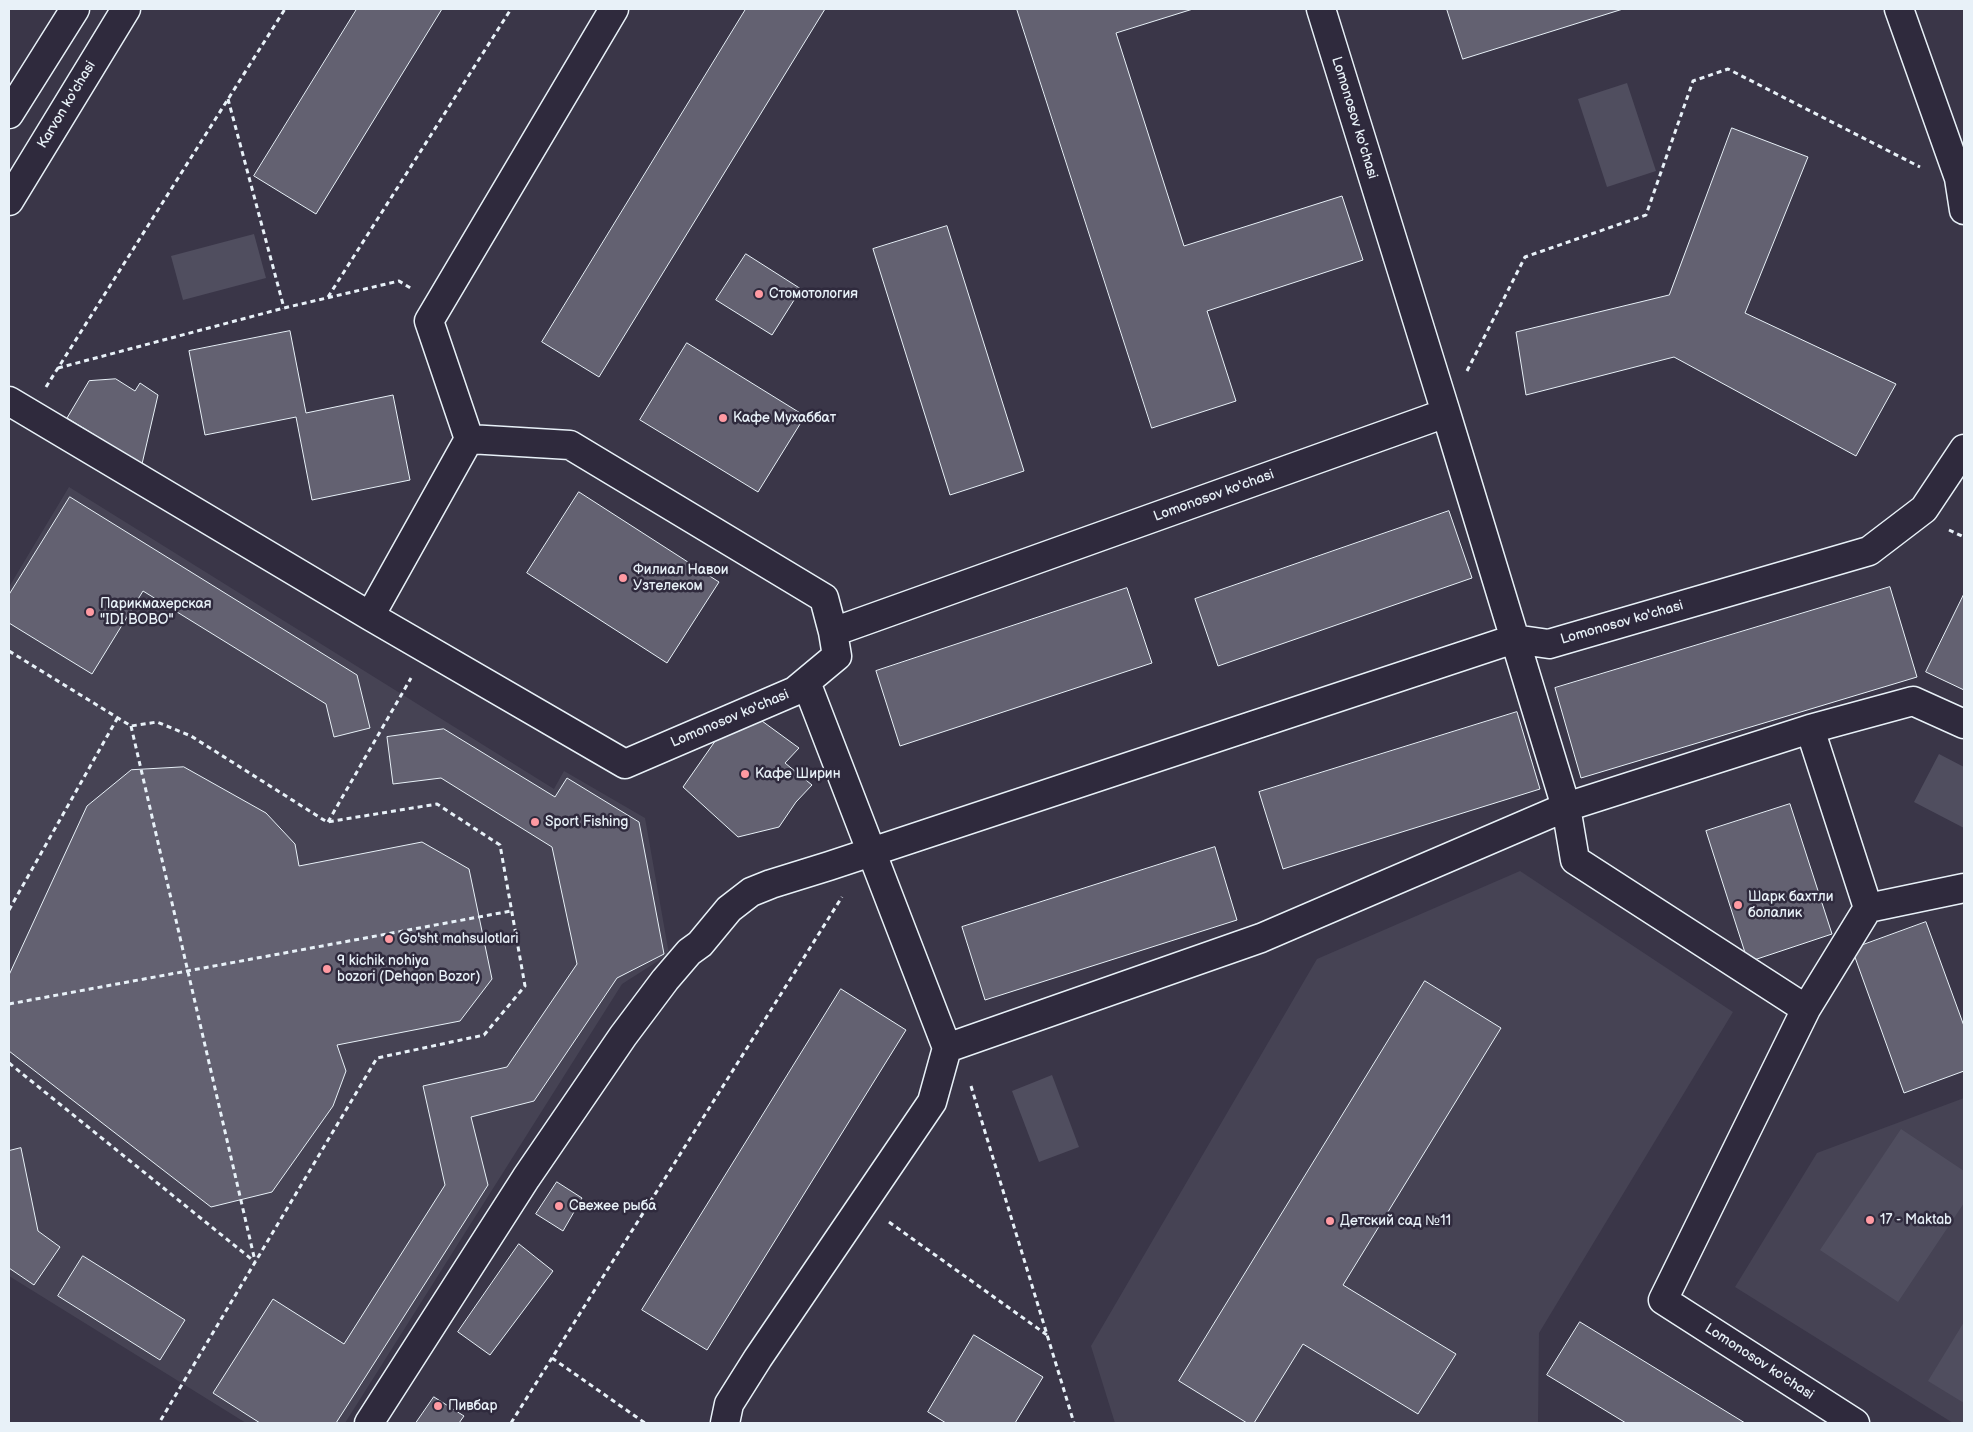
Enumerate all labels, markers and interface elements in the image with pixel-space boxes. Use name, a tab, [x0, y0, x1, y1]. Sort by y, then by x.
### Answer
street label: Lomonosov ko'chasi	[1327, 55, 1381, 181]
street label: Karvon ko'chasi	[34, 58, 100, 152]
place label: Стомотология	[769, 286, 858, 302]
marker: Стомотология	[753, 288, 765, 300]
place label: Кафе Мухаббат	[733, 410, 836, 426]
marker: Кафе Мухаббат	[717, 412, 729, 424]
street label: Lomonosov ko'chasi	[1152, 466, 1276, 526]
place label: Филиал Навои Узтелеком	[633, 562, 729, 594]
marker: Филиал Навои Узтелеком	[617, 572, 629, 584]
place label: Парикмахерская "IDI BOBO"	[100, 596, 212, 628]
street label: Lomonosov ko'chasi	[1559, 597, 1685, 649]
marker: Парикмахерская "IDI BOBO"	[84, 606, 96, 618]
street label: Lomonosov ko'chasi	[668, 686, 792, 752]
place label: Кафе Ширин	[755, 766, 841, 782]
marker: Кафе Ширин	[739, 768, 751, 780]
place label: Sport Fishing	[545, 814, 628, 830]
marker: Sport Fishing	[529, 816, 541, 828]
place label: Шарк бахтли болалик	[1748, 889, 1833, 922]
marker: Шарк бахтли болалик	[1732, 899, 1744, 911]
place label: Go'sht mahsulotlari	[399, 931, 519, 947]
marker: Go'sht mahsulotlari	[383, 933, 395, 945]
place label: 9 kichik nohiya bozori (Dehqon Bozor)	[337, 953, 480, 986]
marker: 9 kichik nohiya bozori (Dehqon Bozor)	[321, 963, 333, 975]
place label: Свежее рыба	[569, 1198, 657, 1214]
marker: Свежее рыба	[553, 1200, 565, 1212]
place label: 17 - Maktab	[1880, 1212, 1952, 1228]
place label: Детский сад №11	[1340, 1213, 1451, 1229]
marker: 17 - Maktab	[1864, 1214, 1876, 1226]
marker: Детский сад №11	[1324, 1215, 1336, 1227]
street label: Lomonosov ko'chasi	[1701, 1320, 1817, 1404]
place label: Пивбар	[448, 1398, 497, 1414]
marker: Пивбар	[432, 1400, 444, 1412]

